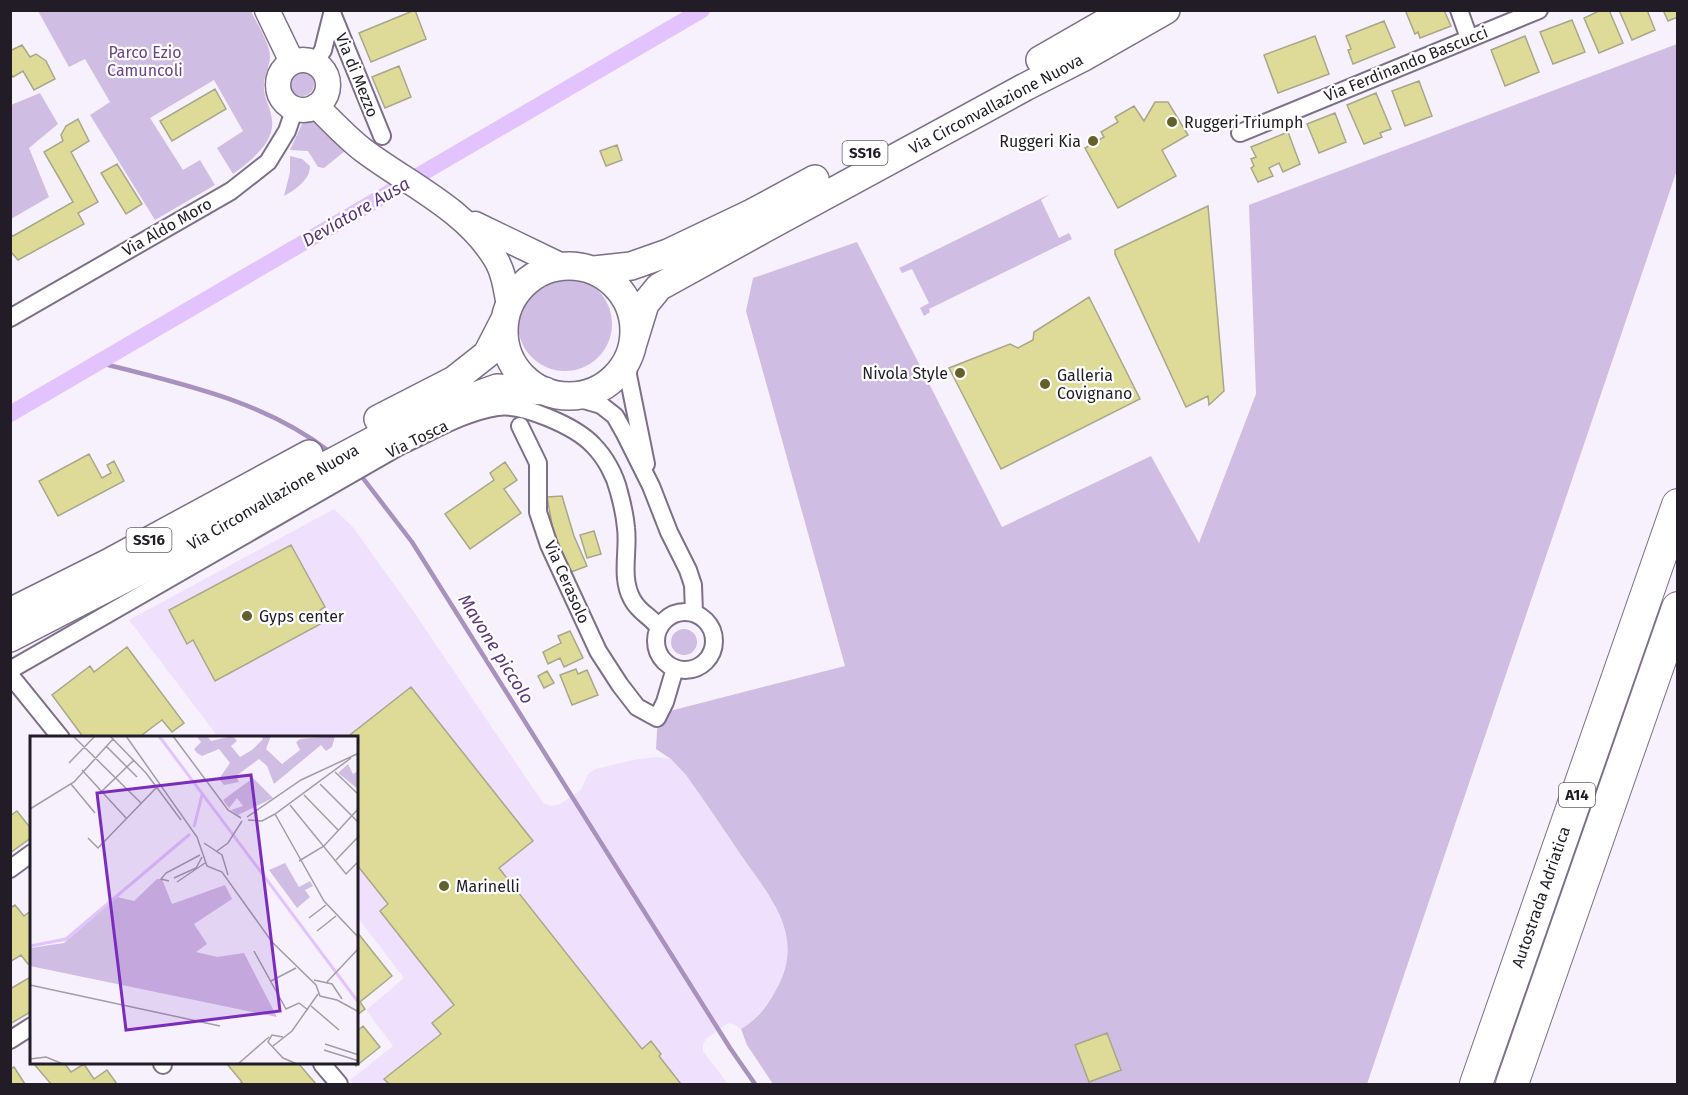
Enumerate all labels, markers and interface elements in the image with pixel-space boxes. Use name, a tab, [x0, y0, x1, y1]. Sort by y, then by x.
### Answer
street label: Via Ferdinando Bascucci	[1321, 22, 1491, 106]
street label: Via di Mezzo	[332, 30, 382, 120]
park label: Parco Ezio Camuncoli	[107, 43, 183, 80]
street label: Via Circonvallazione Nuova	[906, 50, 1086, 158]
place label: Ruggeri Triumph	[1184, 113, 1303, 132]
marker: Ruggeri Triumph	[1165, 115, 1179, 129]
place label: Ruggeri Kia	[999, 132, 1081, 151]
marker: Ruggeri Kia	[1086, 134, 1100, 148]
road number: SS16	[842, 141, 888, 165]
water label: Deviatore Ausa	[298, 172, 414, 252]
street label: Via Aldo Moro	[119, 194, 215, 260]
place label: Nivola Style	[862, 364, 948, 383]
marker: Nivola Style	[953, 366, 967, 380]
place label: Galleria Covignano	[1057, 366, 1132, 403]
marker: Galleria Covignano	[1038, 377, 1052, 391]
street label: Via Tosca	[383, 416, 451, 462]
street label: Via Circonvallazione Nuova	[184, 440, 362, 554]
road number: SS16	[126, 528, 172, 552]
street label: Via Cerasolo	[540, 538, 594, 626]
water label: Mavone piccolo	[454, 590, 538, 708]
place label: Gyps center	[259, 607, 345, 626]
marker: Gyps center	[240, 609, 254, 623]
inset map	[30, 736, 358, 1065]
road number: A14	[1559, 783, 1595, 807]
street label: Autostrada Adriatica	[1508, 824, 1574, 970]
place label: Marinelli	[456, 877, 520, 896]
marker: Marinelli	[437, 879, 451, 893]

